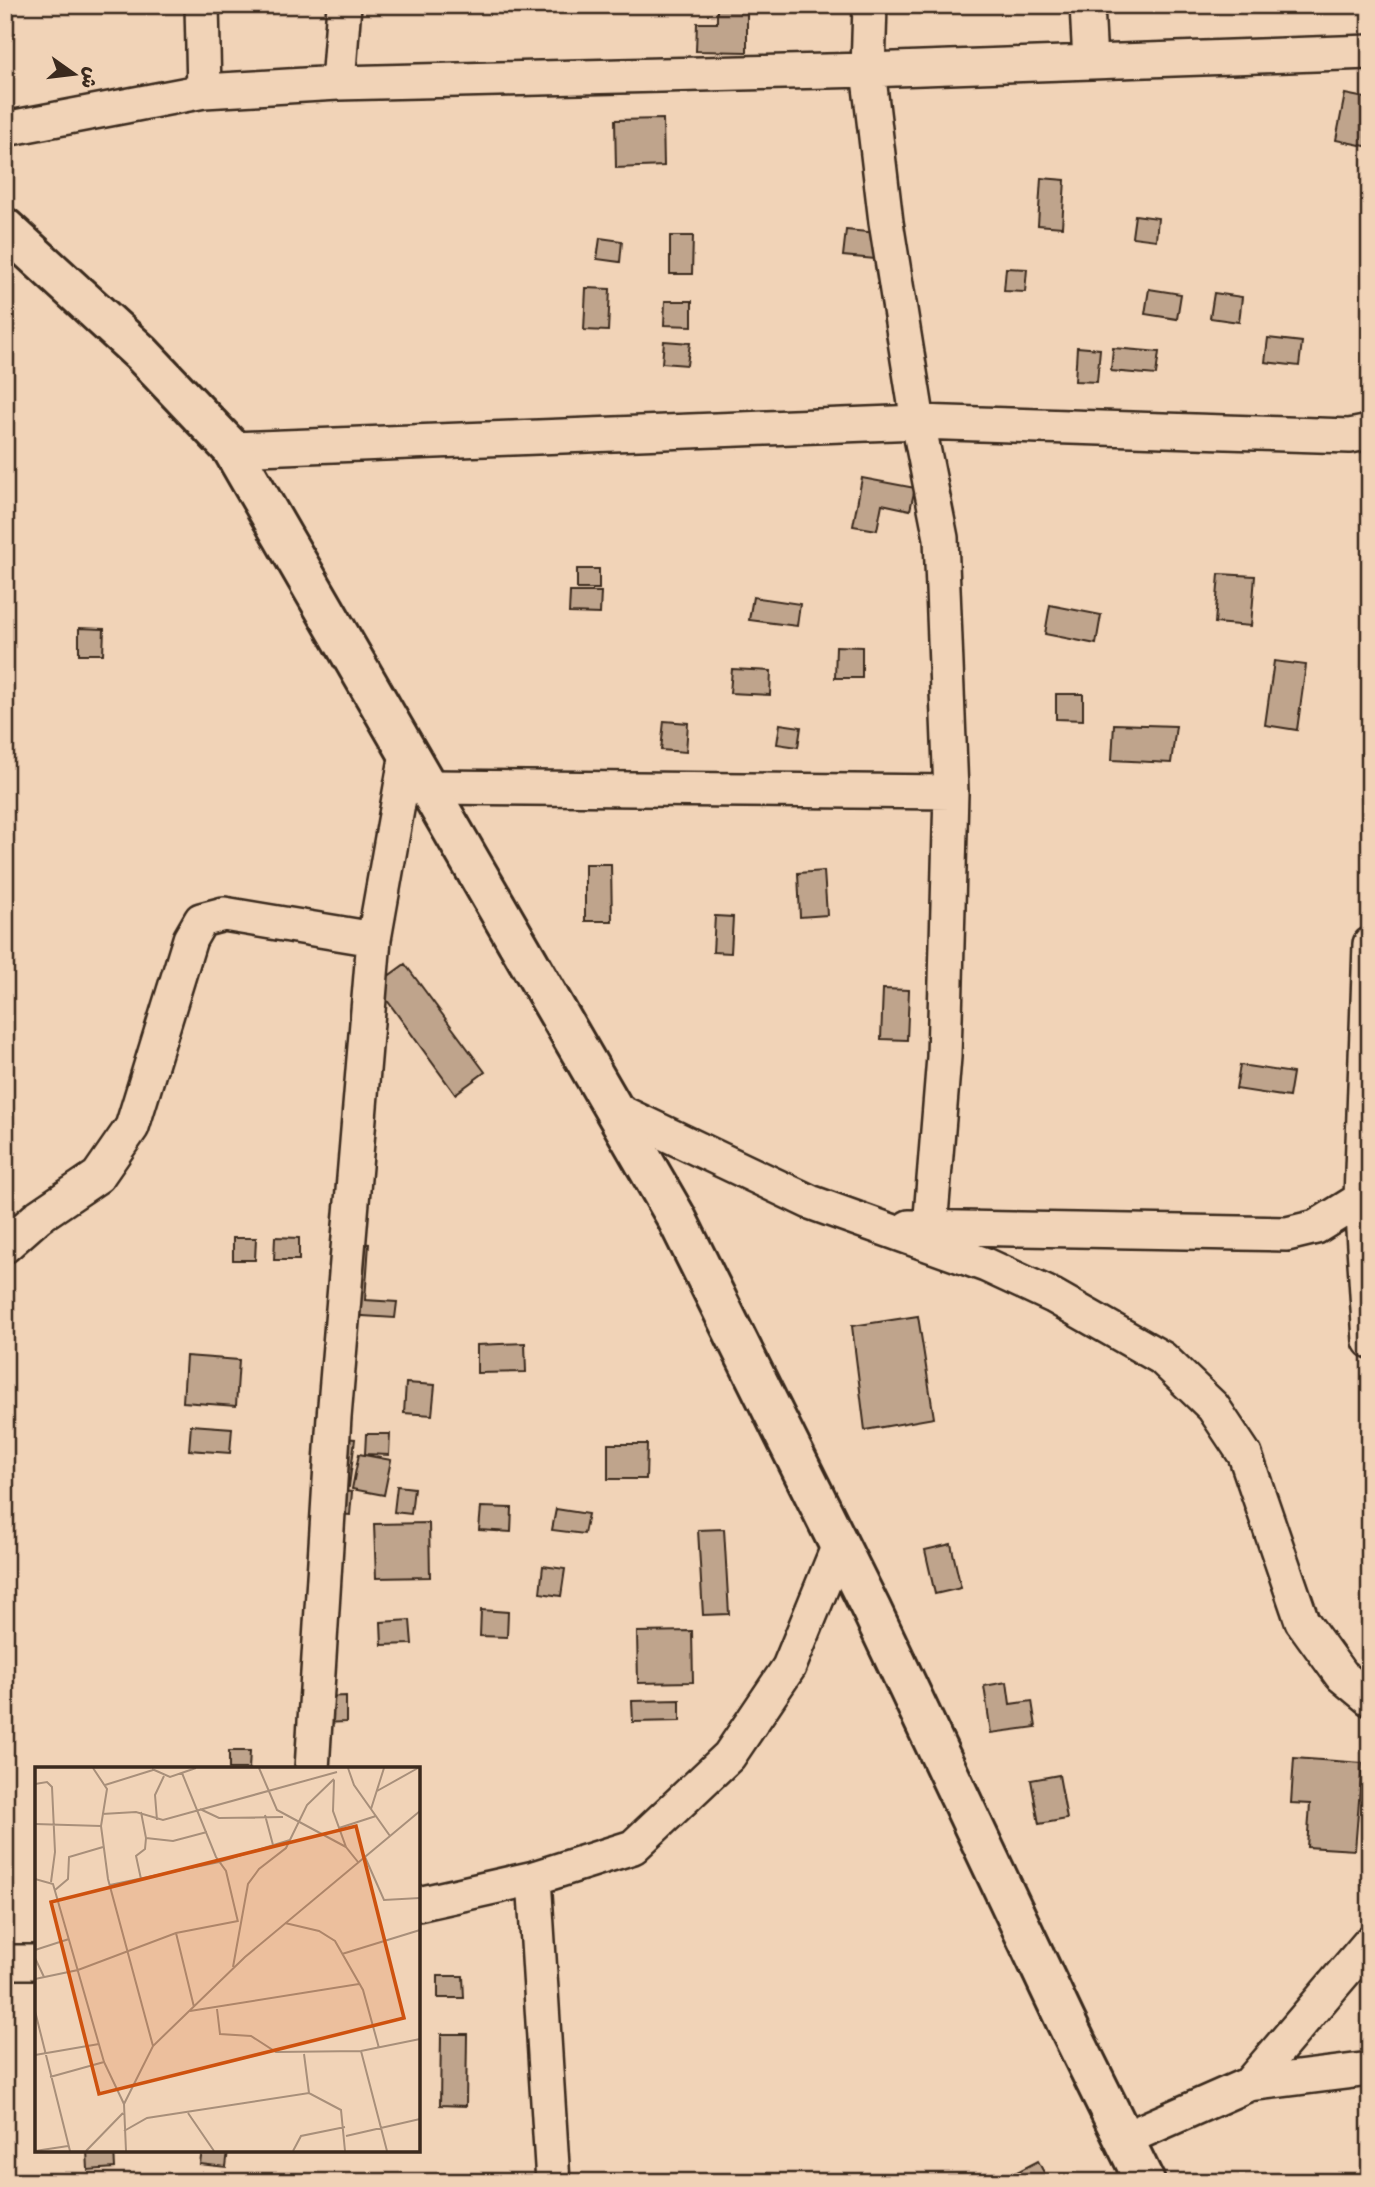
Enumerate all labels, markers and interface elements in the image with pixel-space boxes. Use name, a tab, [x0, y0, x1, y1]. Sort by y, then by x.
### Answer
north arrow	[38, 38, 108, 108]
text: ش	[76, 65, 104, 91]
inset map	[35, 1767, 420, 2152]

